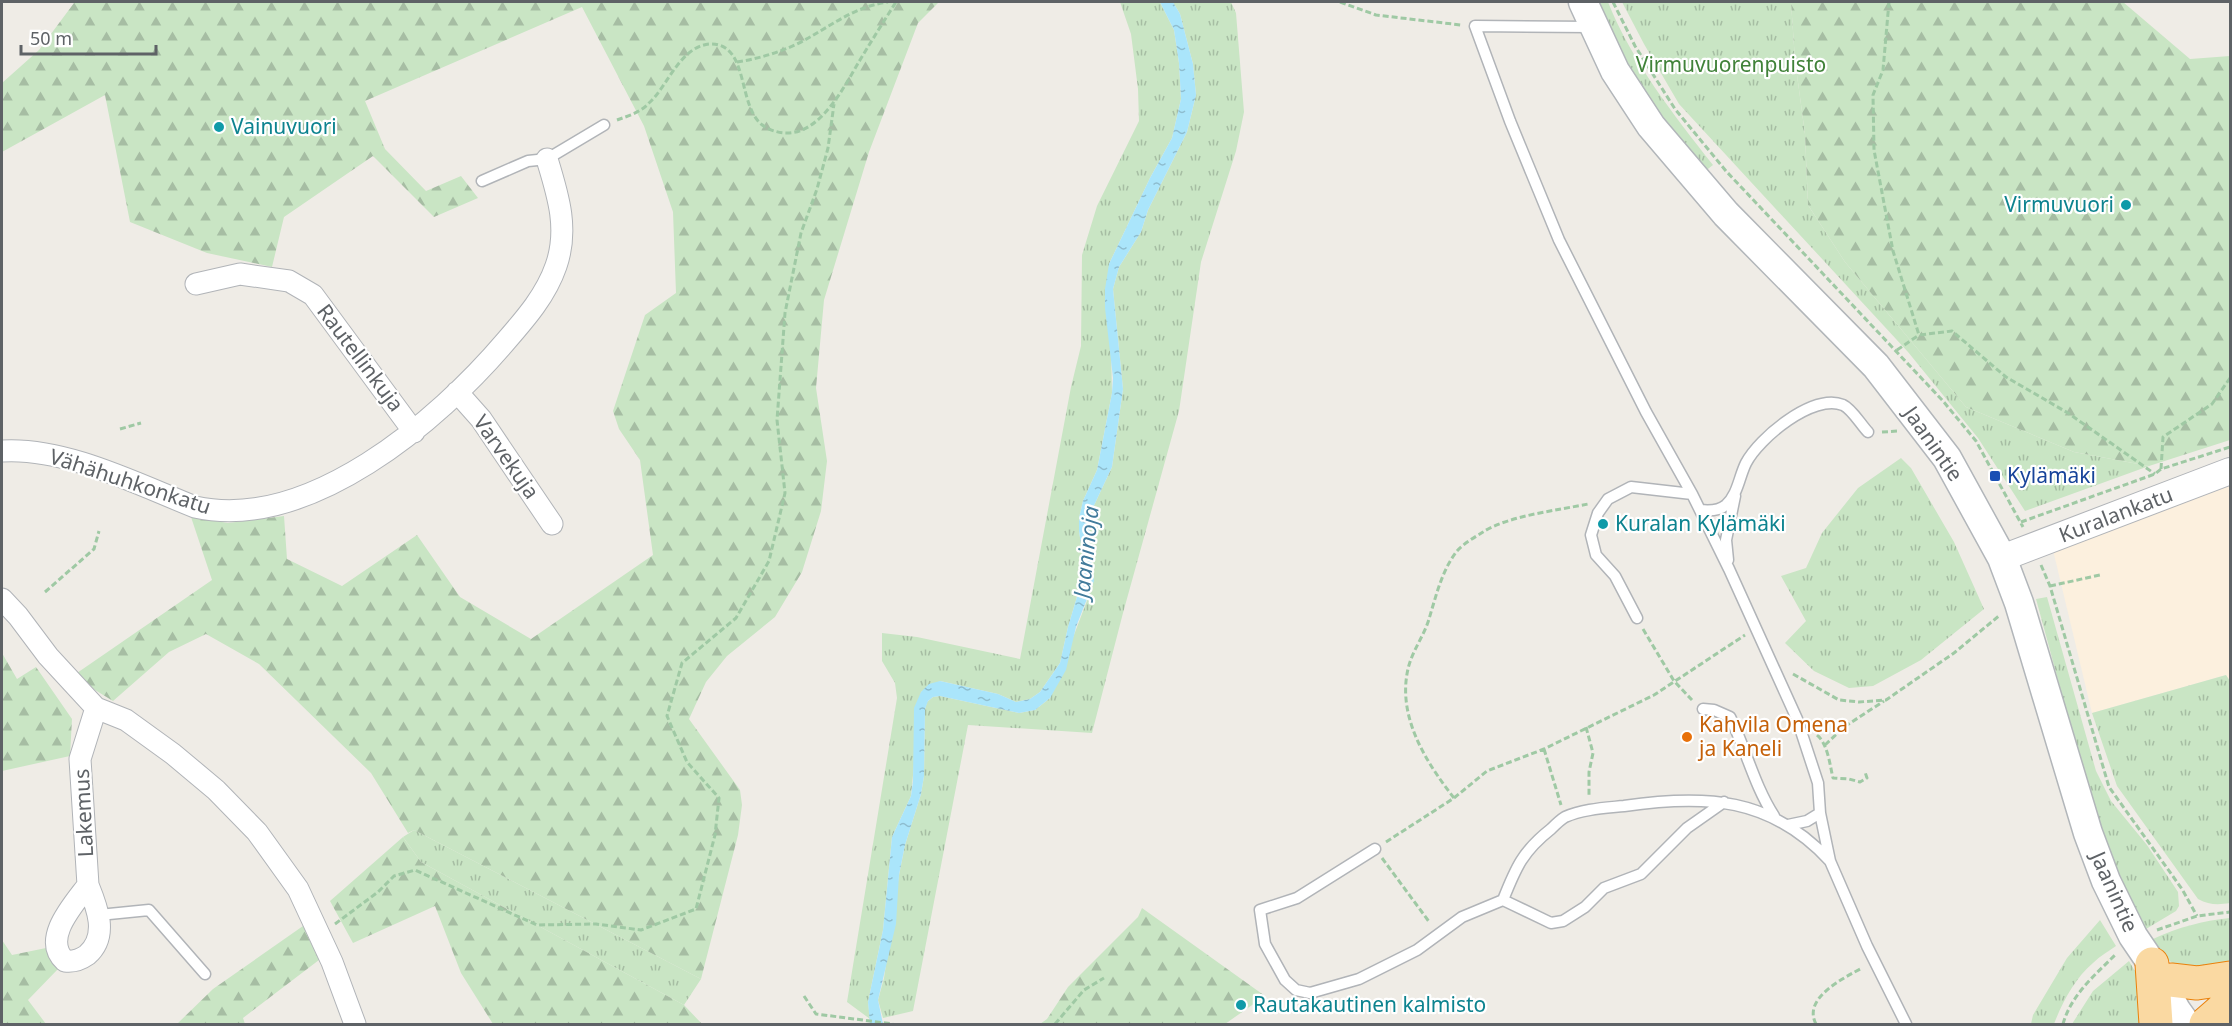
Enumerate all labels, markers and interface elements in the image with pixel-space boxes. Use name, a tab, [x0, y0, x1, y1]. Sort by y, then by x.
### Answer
scale bar	[21, 18, 156, 56]
text: 50 m	[30, 26, 72, 50]
park label: Virmuvuorenpuisto	[1636, 50, 1826, 78]
place label: Vainuvuori	[231, 112, 337, 140]
marker: Vainuvuori	[212, 120, 226, 134]
place label: Virmuvuori	[2004, 190, 2114, 218]
marker: Virmuvuori	[2119, 198, 2133, 212]
street label: Rautellinkuja	[311, 298, 410, 417]
street label: Jaanintie	[1897, 399, 1970, 486]
street label: Varvekuja	[468, 409, 546, 504]
street label: Vähähuhkonkatu	[46, 442, 215, 520]
place label: Kylämäki	[2007, 461, 2096, 489]
marker: Kylämäki	[1988, 469, 2002, 483]
street label: Kuralankatu	[2055, 480, 2177, 549]
water label: Jaaninoja	[1065, 504, 1105, 604]
place label: Kuralan Kylämäki	[1615, 509, 1786, 537]
marker: Kuralan Kylämäki	[1596, 517, 1610, 531]
place label: Kahvila Omena ja Kaneli	[1697, 710, 1848, 762]
marker: Kahvila Omena ja Kaneli	[1680, 730, 1694, 744]
street label: Lakemus	[67, 768, 99, 858]
street label: Jaanintie	[2084, 845, 2145, 936]
place label: Rautakautinen kalmisto	[1253, 990, 1486, 1018]
marker: Rautakautinen kalmisto	[1234, 998, 1248, 1012]

